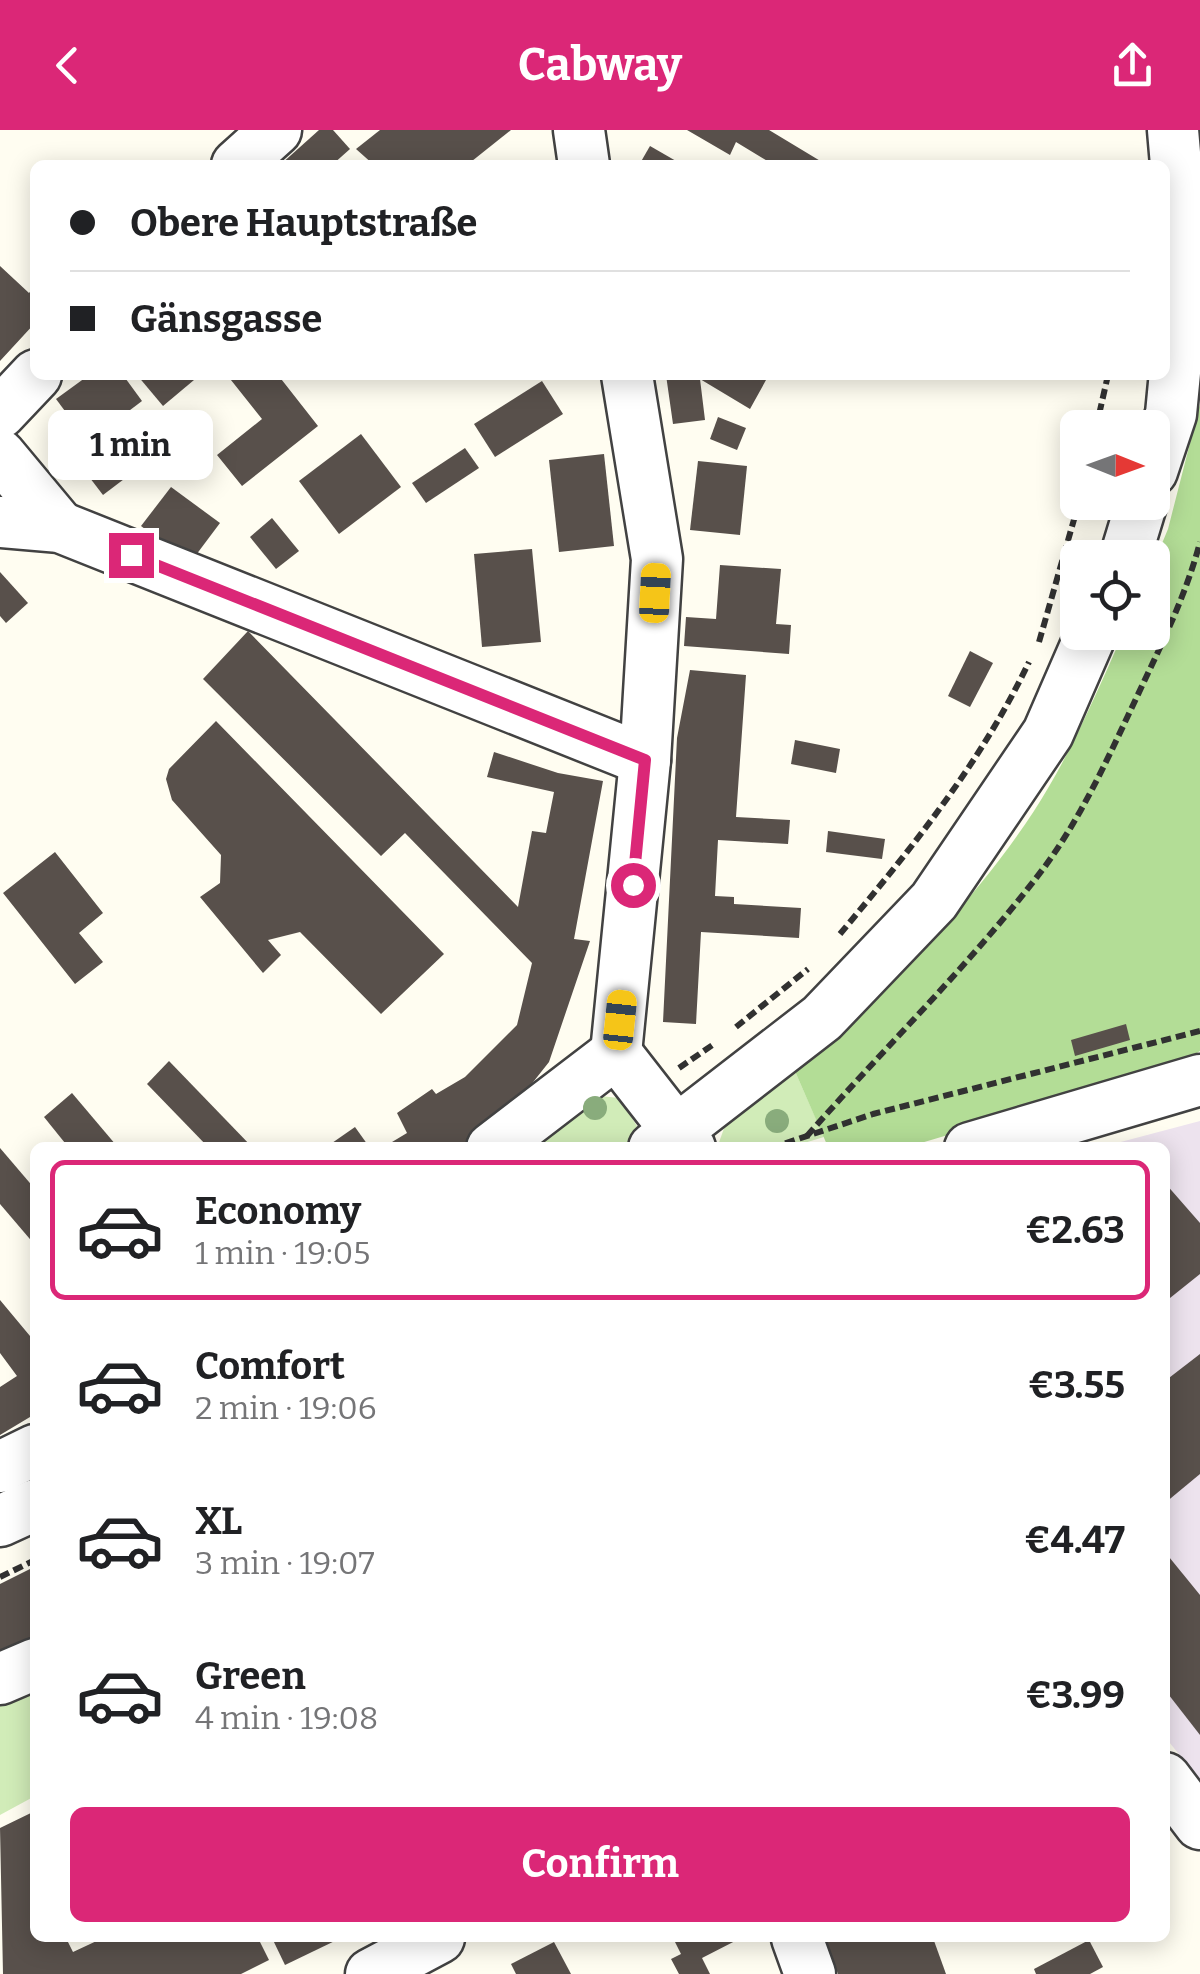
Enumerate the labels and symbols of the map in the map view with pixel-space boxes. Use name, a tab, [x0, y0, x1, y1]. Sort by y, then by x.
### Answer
callout: 1 min	[48, 410, 214, 480]
north arrow	[1060, 410, 1170, 520]
route end	[109, 533, 154, 578]
car	[638, 562, 672, 624]
route start	[611, 863, 656, 908]
car	[602, 989, 638, 1051]

